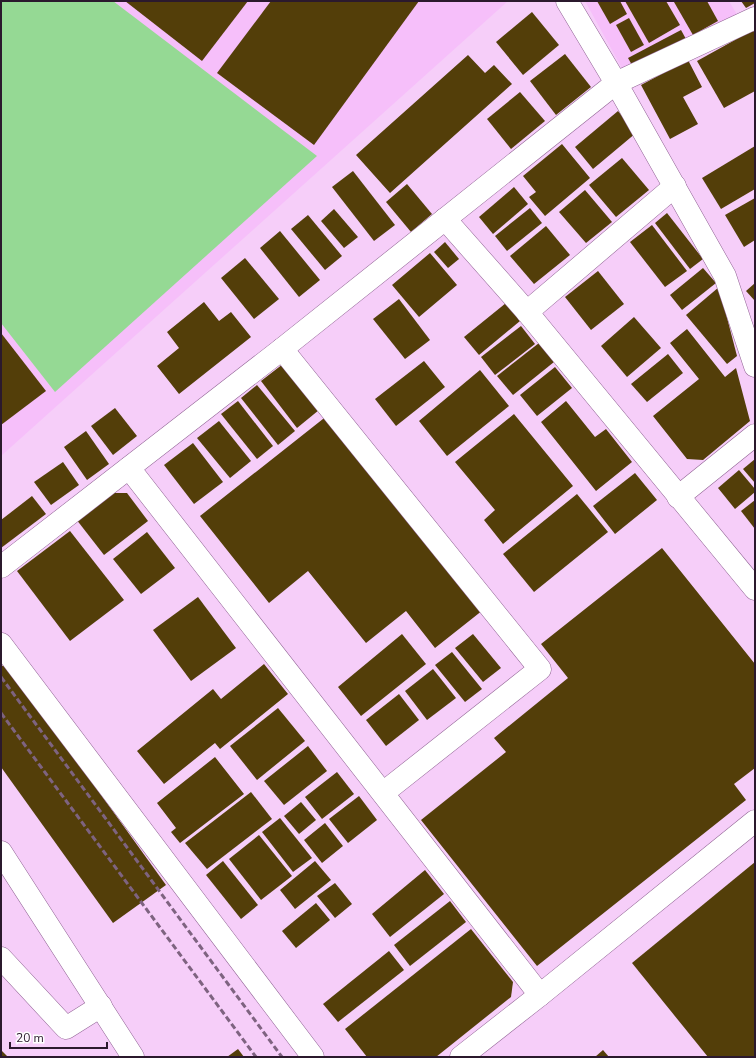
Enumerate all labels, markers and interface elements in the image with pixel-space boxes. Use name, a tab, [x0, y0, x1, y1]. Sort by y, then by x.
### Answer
scale bar	[10, 1024, 107, 1050]
text: 20 m	[16, 1030, 44, 1046]

